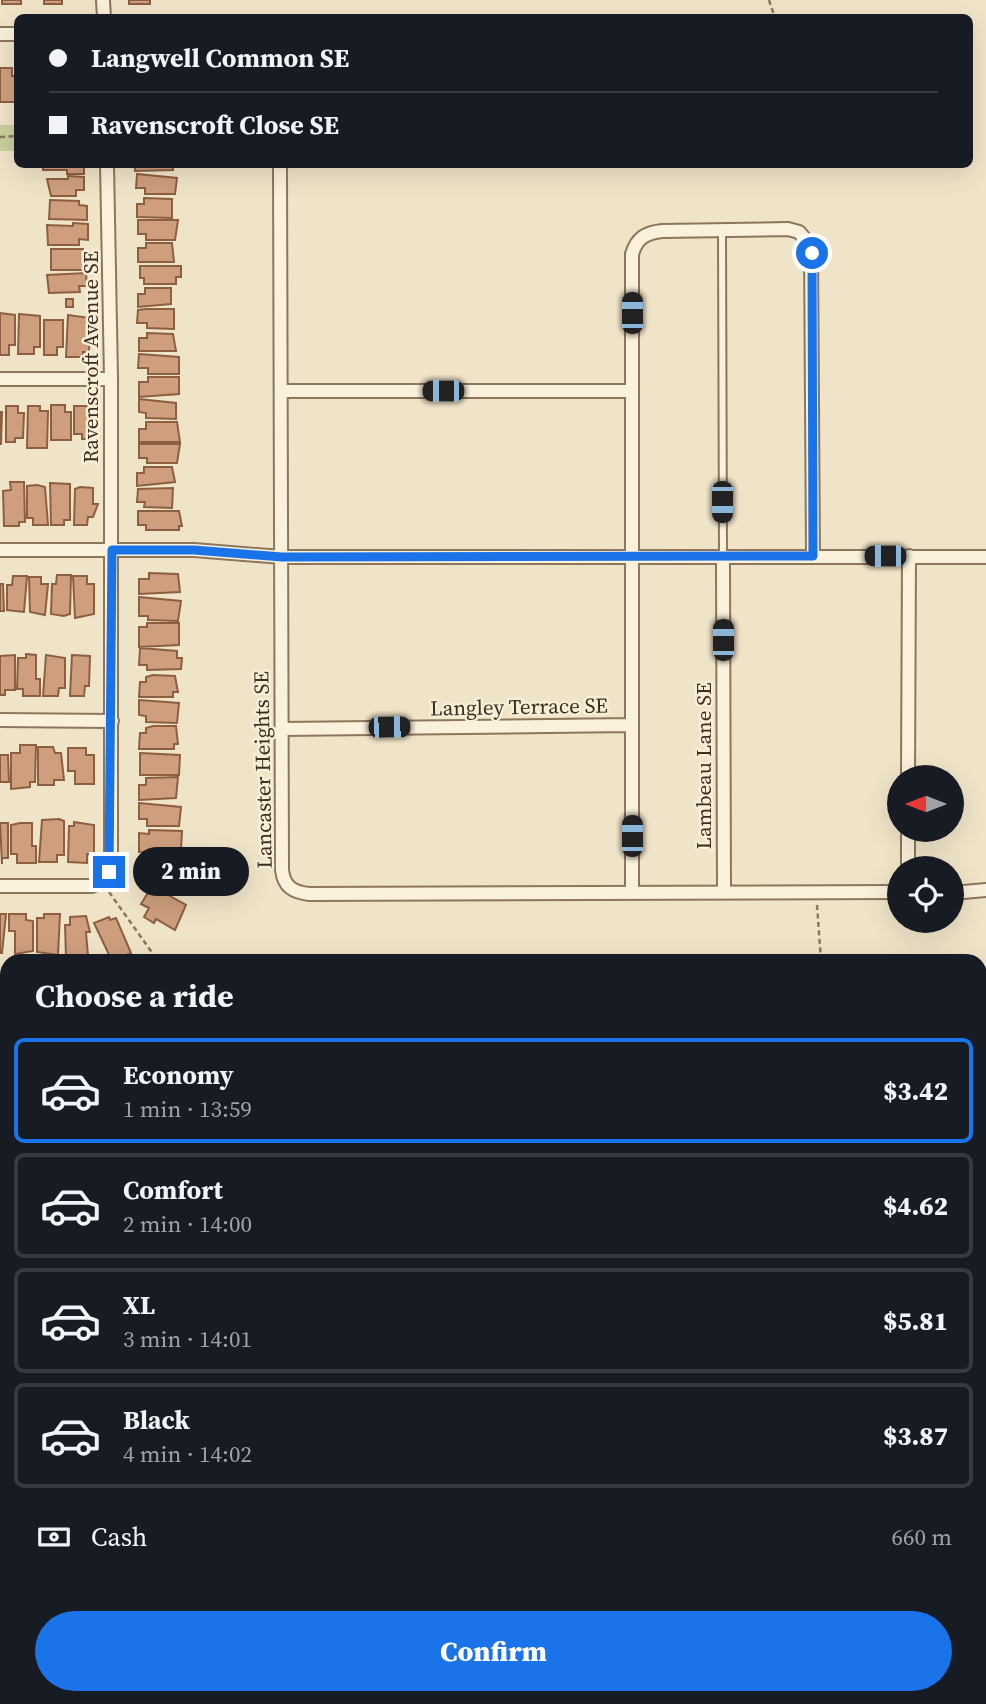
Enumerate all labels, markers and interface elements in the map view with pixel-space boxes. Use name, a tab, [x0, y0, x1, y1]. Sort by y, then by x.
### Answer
text: Langwell Common SE	[91, 40, 349, 76]
text: Ravenscroft Close SE	[91, 107, 339, 143]
route start	[796, 237, 828, 269]
street label: Ravenscroft Avenue SE	[76, 251, 105, 463]
car	[622, 292, 643, 334]
car	[423, 381, 465, 402]
car	[712, 481, 733, 523]
car	[865, 546, 907, 567]
car	[713, 619, 734, 661]
street label: Lancaster Heights SE	[246, 671, 279, 869]
street label: Lambeau Lane SE	[689, 682, 718, 850]
street label: Langley Terrace SE	[430, 690, 608, 723]
car	[368, 716, 411, 738]
north arrow	[887, 765, 964, 842]
map controls	[887, 765, 964, 933]
car	[622, 815, 643, 857]
callout: 2 min	[134, 848, 249, 896]
text: 2 min	[161, 855, 221, 887]
route end	[93, 856, 125, 888]
button: locate	[887, 856, 964, 933]
text: Choose a ride	[35, 974, 234, 1018]
text: Economy	[123, 1057, 234, 1093]
icon: car	[39, 1059, 102, 1122]
text: $3.42	[883, 1073, 948, 1109]
text: 1 min · 13:59	[123, 1093, 252, 1125]
text: Comfort	[123, 1172, 223, 1208]
icon: car	[39, 1174, 102, 1237]
text: $4.62	[883, 1188, 948, 1224]
text: 2 min · 14:00	[123, 1208, 252, 1240]
text: XL	[123, 1287, 155, 1323]
icon: car	[39, 1289, 102, 1352]
text: $5.81	[883, 1303, 948, 1339]
text: 3 min · 14:01	[123, 1323, 252, 1355]
text: Black	[123, 1402, 190, 1438]
icon: car	[39, 1404, 102, 1467]
text: $3.87	[883, 1418, 948, 1454]
text: 4 min · 14:02	[123, 1438, 252, 1470]
icon: cash	[35, 1518, 73, 1556]
text: Cash	[91, 1519, 147, 1555]
text: 660 m	[891, 1521, 952, 1553]
button: Confirm	[35, 1611, 952, 1691]

